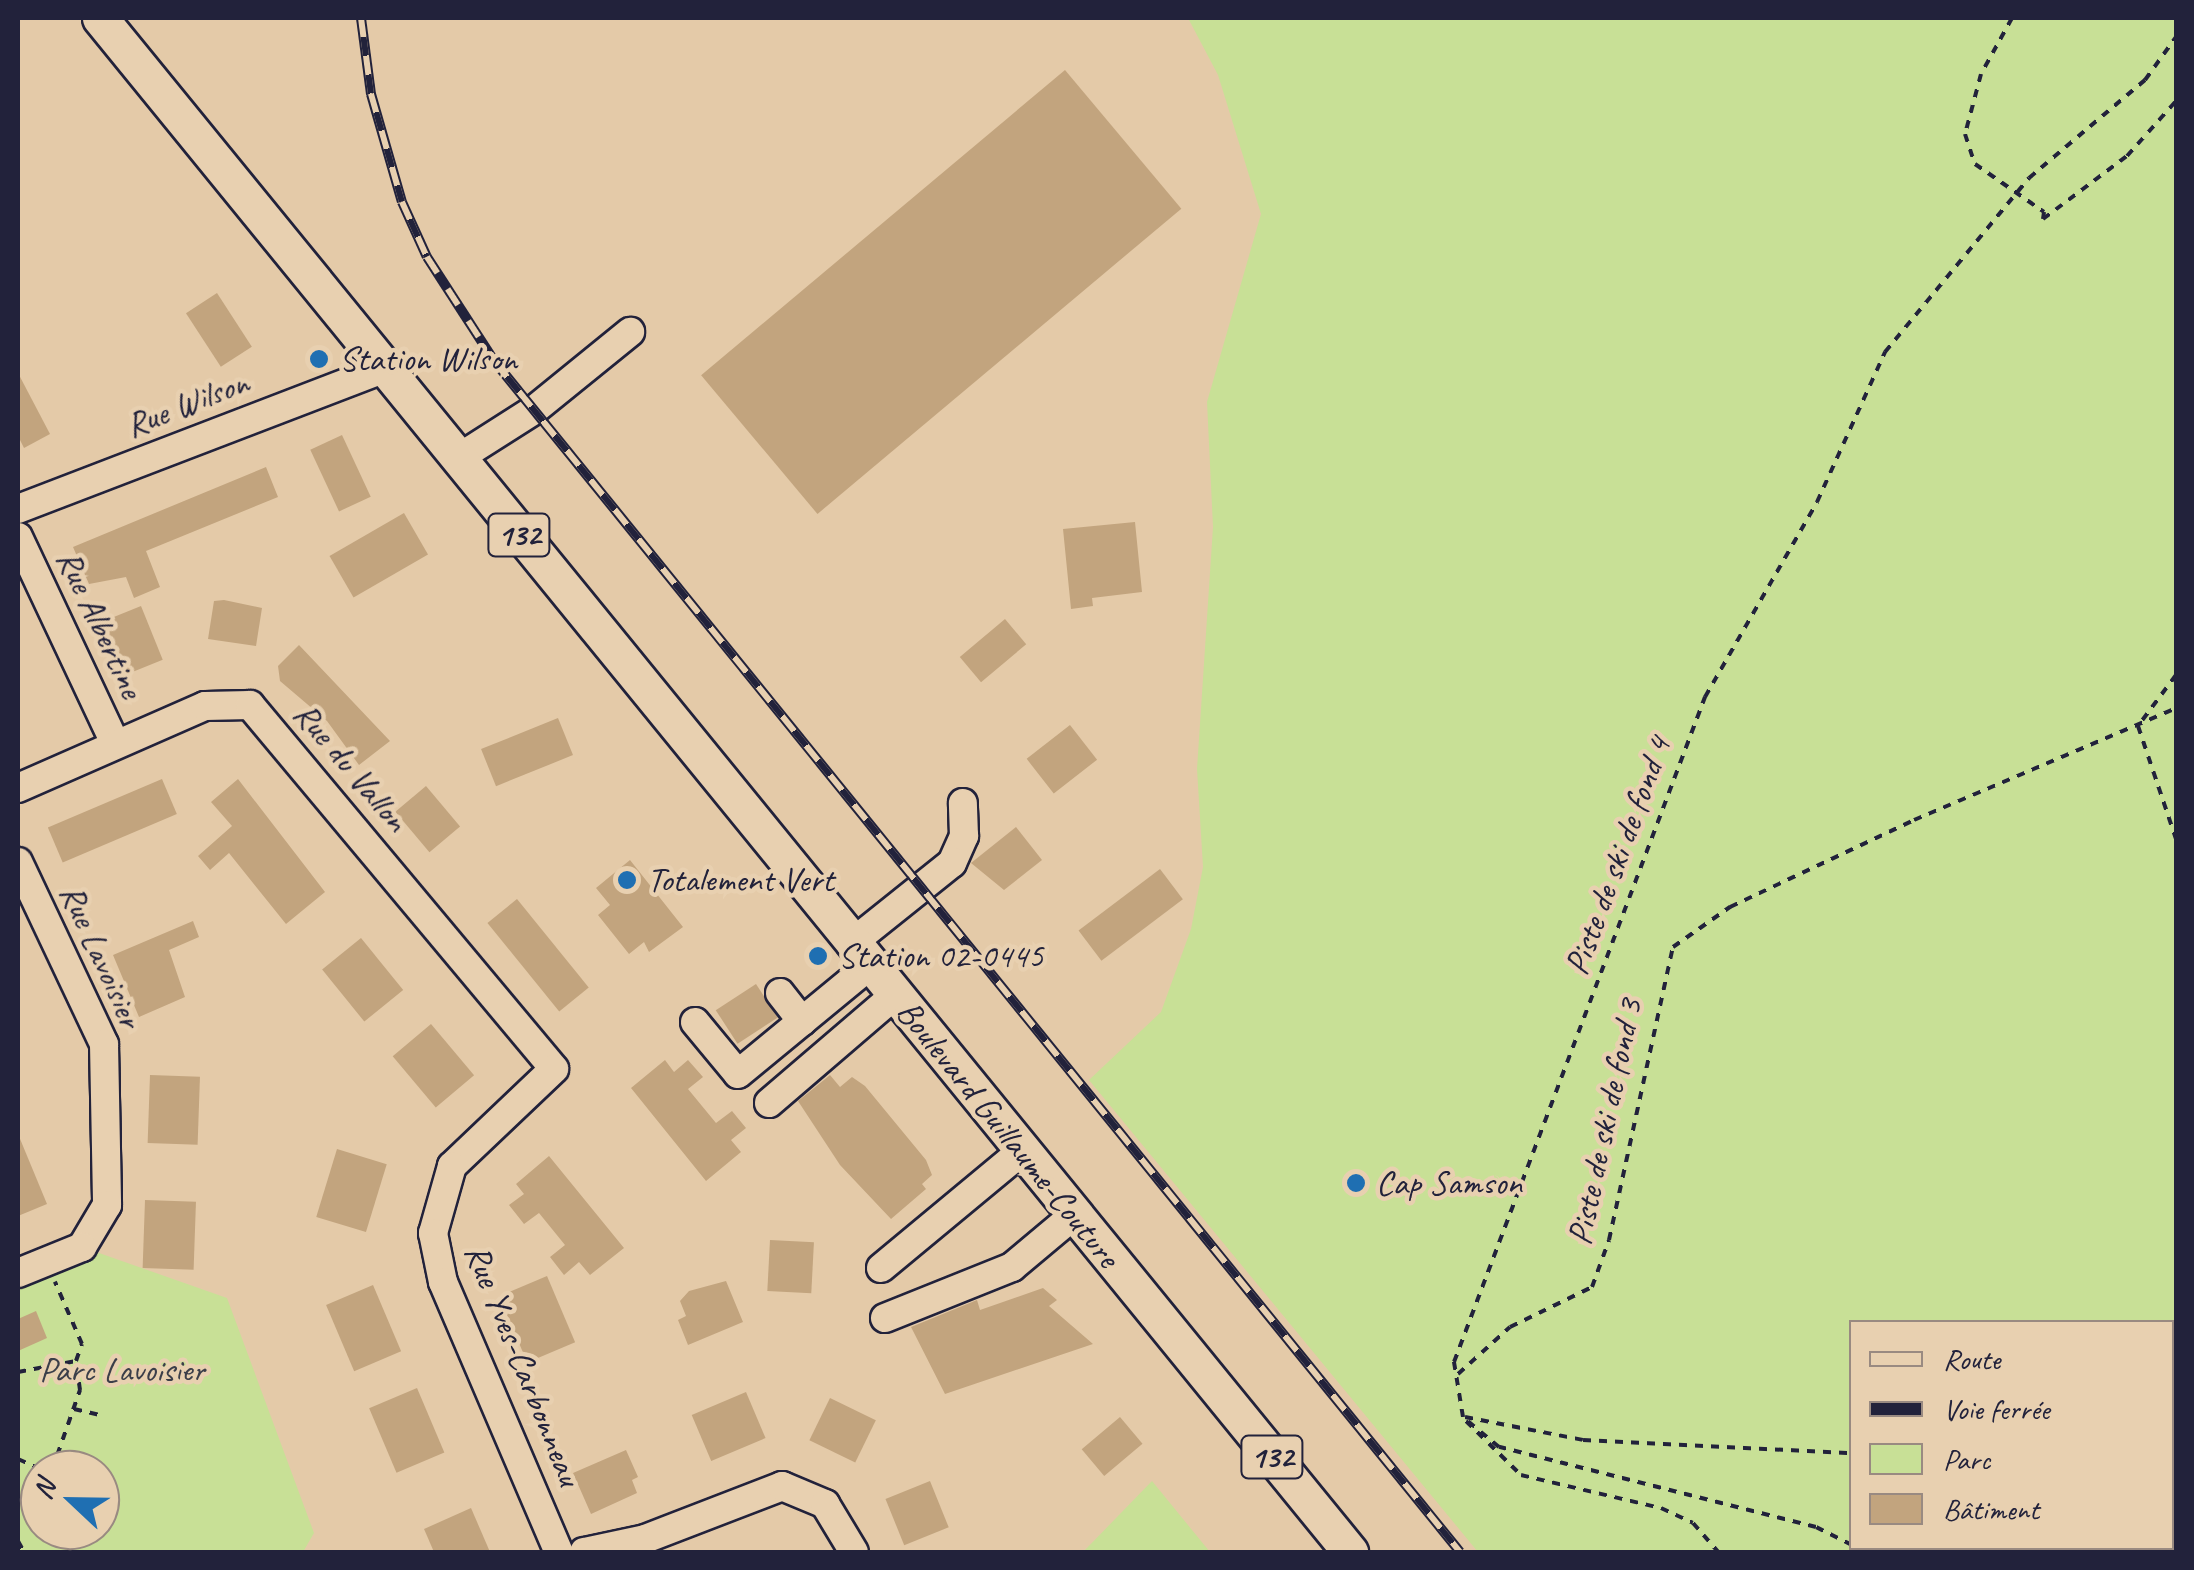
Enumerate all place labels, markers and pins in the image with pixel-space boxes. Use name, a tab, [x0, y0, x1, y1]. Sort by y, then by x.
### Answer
place label: Station Wilson	[339, 338, 517, 380]
marker: Station Wilson	[308, 348, 330, 370]
place label: Totalement Vert	[647, 859, 834, 901]
marker: Totalement Vert	[616, 869, 638, 891]
place label: Station 02-0445	[838, 935, 1043, 977]
marker: Station 02-0445	[807, 945, 829, 967]
place label: Cap Samson	[1376, 1162, 1521, 1204]
marker: Cap Samson	[1345, 1172, 1367, 1194]

